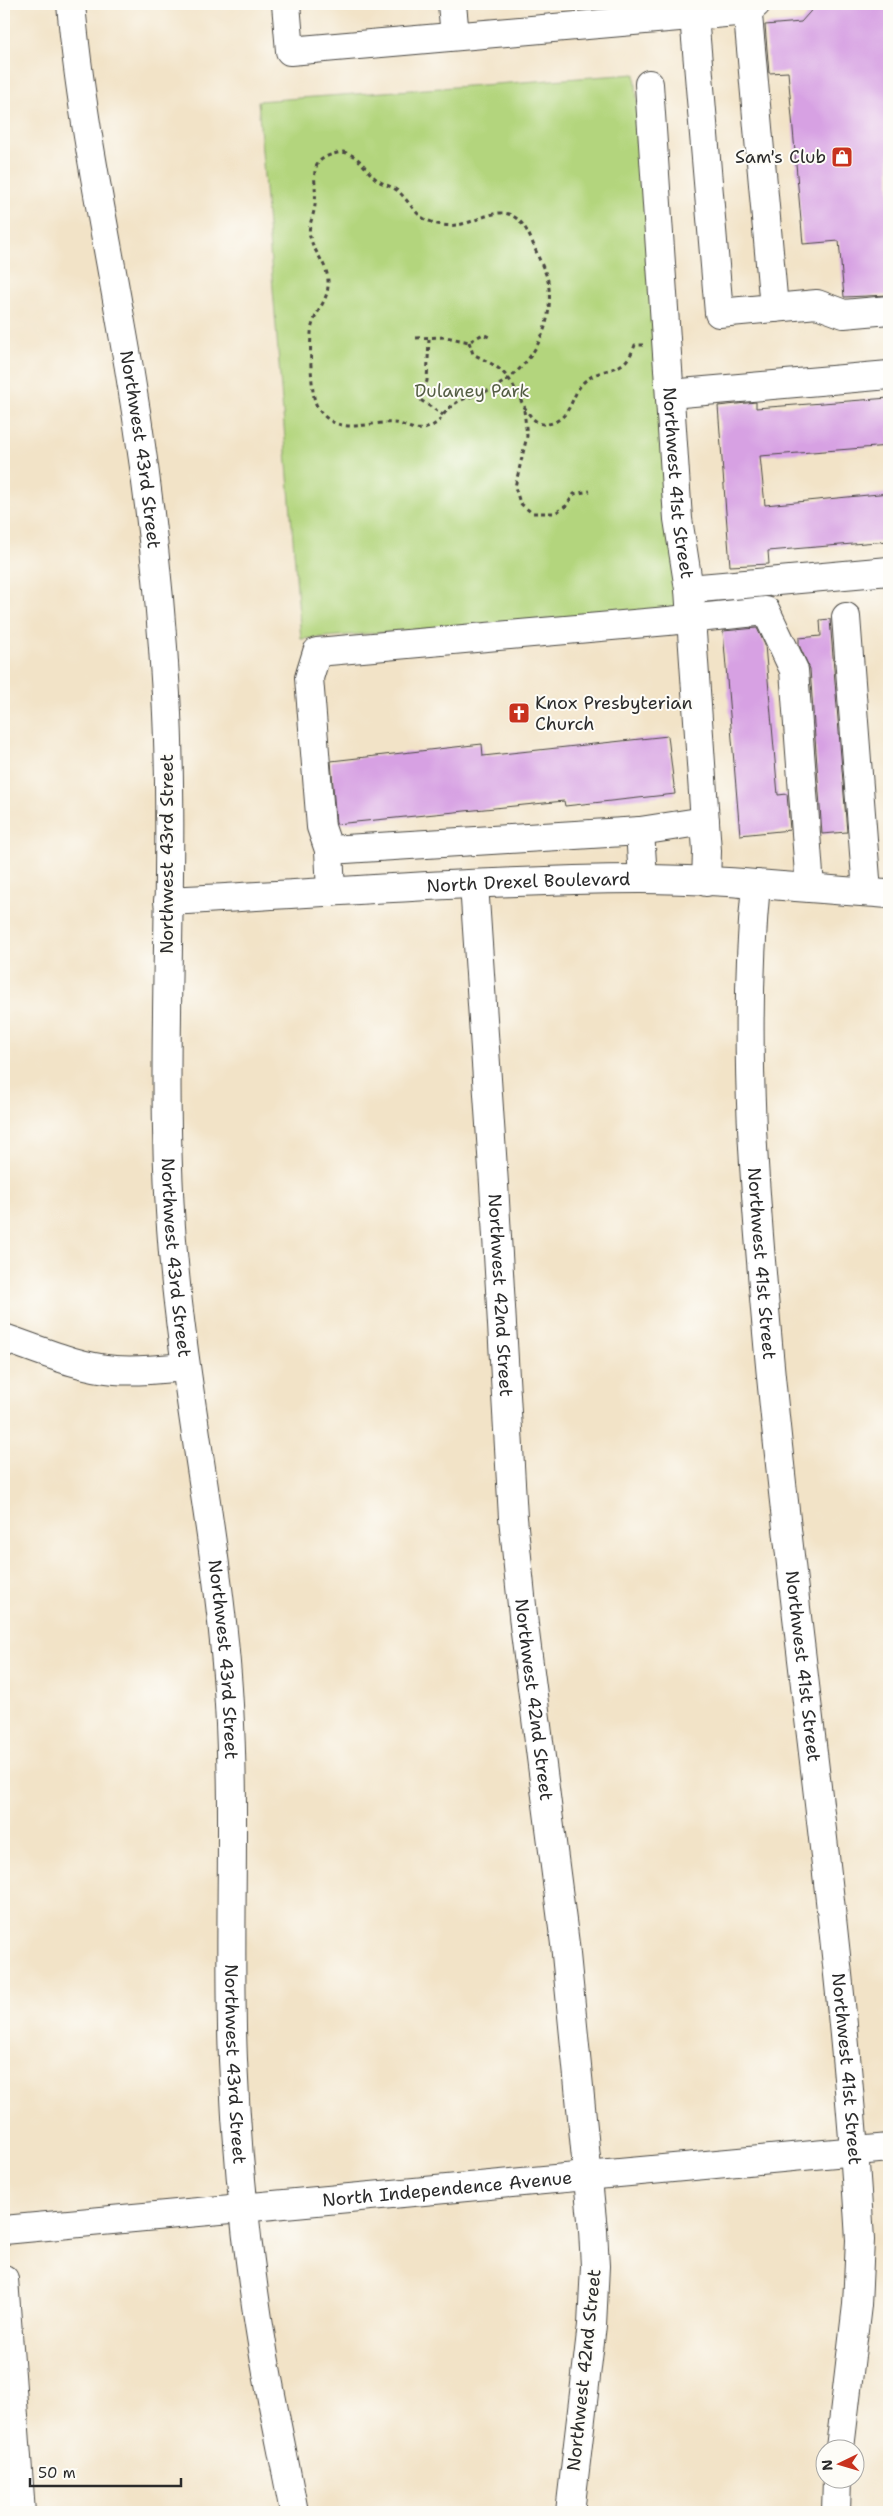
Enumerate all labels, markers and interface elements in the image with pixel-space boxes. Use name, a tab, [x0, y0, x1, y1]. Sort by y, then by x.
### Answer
place label: Sam's Club	[735, 145, 826, 169]
shop icon: Sam's Club	[830, 145, 854, 169]
street label: Northwest 43rd Street	[114, 348, 166, 550]
park label: Dulaney Park	[414, 379, 530, 403]
street label: Northwest 41st Street	[657, 386, 699, 581]
place label: Knox Presbyterian Church	[535, 691, 692, 736]
church icon: Knox Presbyterian Church	[507, 701, 531, 725]
street label: Northwest 43rd Street	[155, 754, 179, 954]
street label: North Drexel Boulevard	[426, 867, 631, 898]
street label: Northwest 43rd Street	[156, 1157, 197, 1359]
street label: Northwest 41st Street	[742, 1167, 781, 1361]
street label: Northwest 42nd Street	[483, 1193, 518, 1397]
street label: Northwest 43rd Street	[202, 1558, 243, 1760]
street label: Northwest 41st Street	[780, 1569, 826, 1763]
street label: Northwest 42nd Street	[509, 1597, 558, 1802]
street label: Northwest 43rd Street	[219, 1964, 252, 2165]
street label: Northwest 41st Street	[826, 1972, 867, 2166]
street label: North Independence Avenue	[321, 2165, 573, 2212]
street label: Northwest 42nd Street	[561, 2268, 607, 2472]
north arrow	[816, 2438, 866, 2488]
scale bar	[30, 2456, 181, 2488]
text: N	[818, 2459, 836, 2471]
text: 50 m	[38, 2463, 76, 2483]

